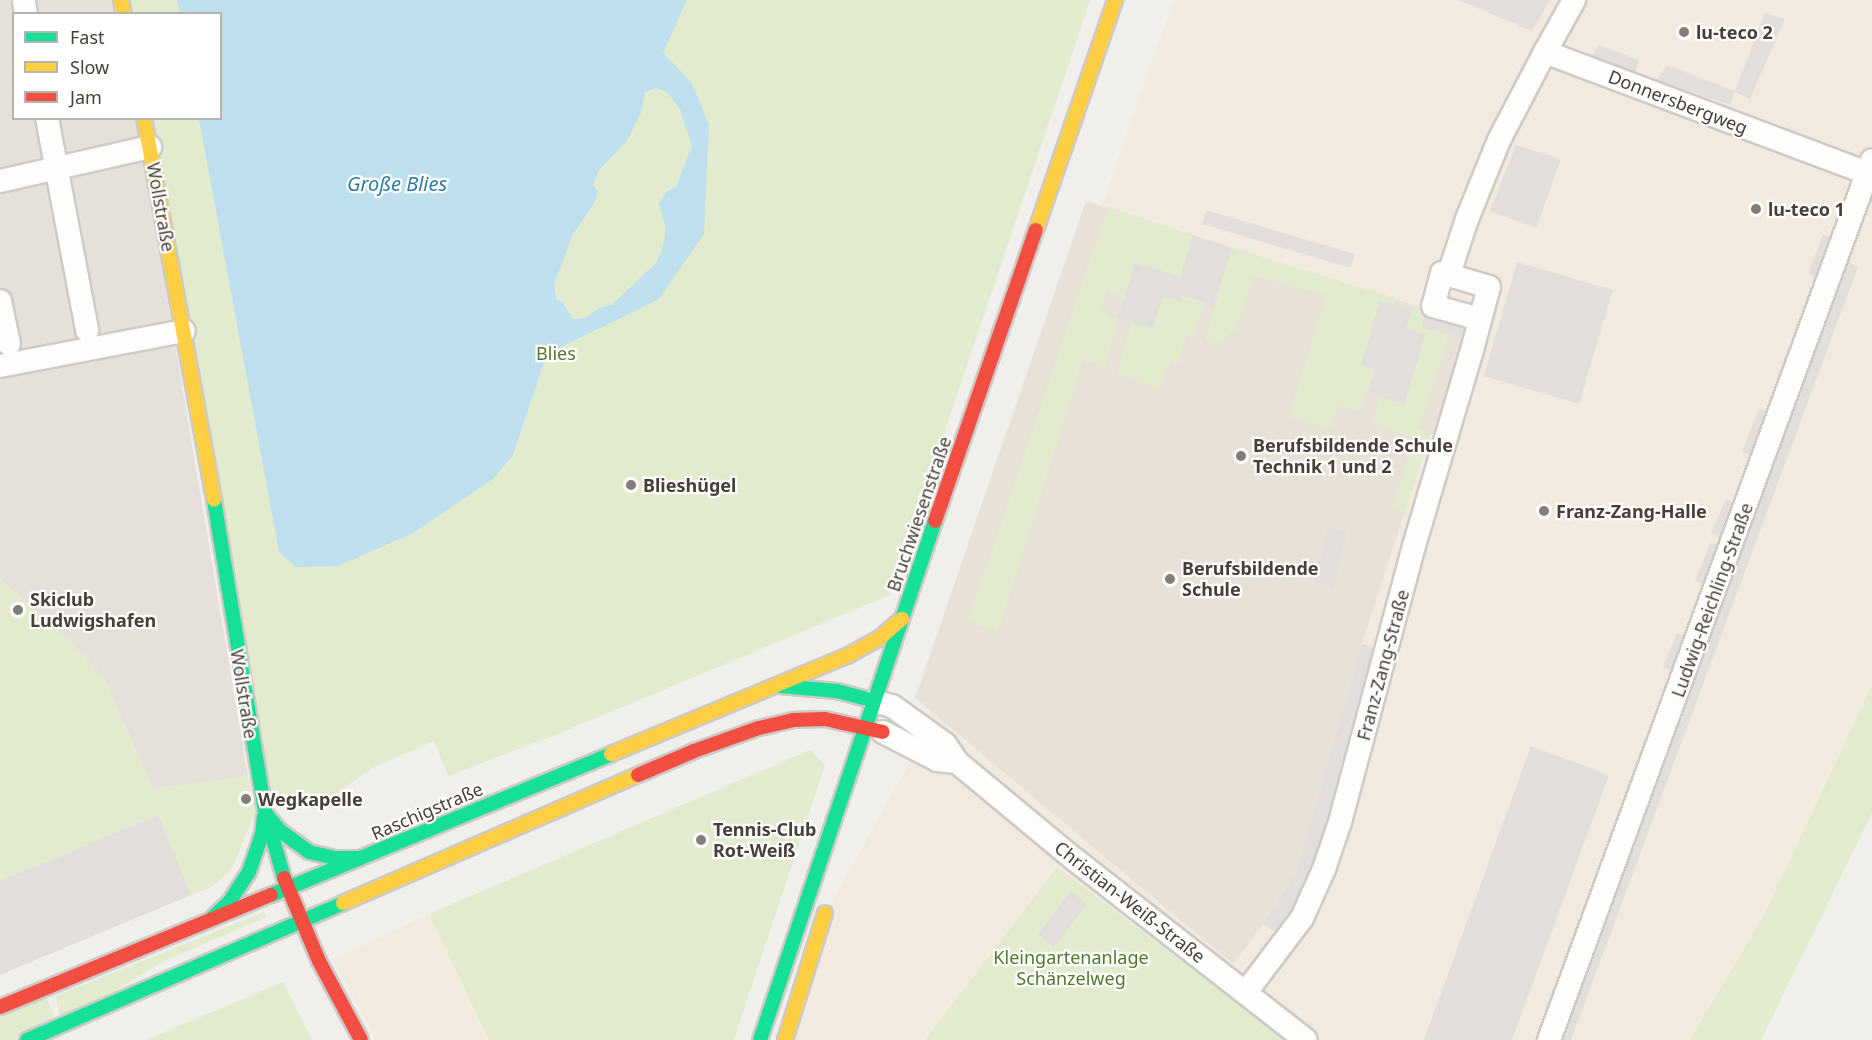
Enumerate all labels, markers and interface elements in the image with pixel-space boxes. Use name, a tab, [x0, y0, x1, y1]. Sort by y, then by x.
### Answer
legend	[12, 12, 222, 120]
place label: lu-teco 2	[1696, 21, 1773, 43]
text: Fast	[70, 25, 105, 49]
marker: lu-teco 2	[1677, 25, 1691, 39]
text: Slow	[70, 55, 109, 79]
street label: Donnersbergweg	[1605, 66, 1751, 138]
text: Jam	[70, 85, 102, 109]
street label: Wollstraße	[143, 161, 179, 253]
water label: Große Blies	[347, 171, 447, 195]
place label: lu-teco 1	[1768, 198, 1845, 220]
marker: lu-teco 1	[1749, 202, 1763, 216]
park label: Blies	[536, 342, 576, 364]
street label: Bruchwiesenstraße	[882, 434, 956, 594]
place label: Berufsbildende Schule Technik 1 und 2	[1253, 435, 1453, 478]
marker: Berufsbildende Schule Technik 1 und 2	[1234, 449, 1248, 463]
place label: Blieshügel	[643, 474, 736, 496]
marker: Blieshügel	[624, 478, 638, 492]
place label: Franz-Zang-Halle	[1556, 500, 1707, 522]
street label: Ludwig-Reichling-Straße	[1667, 500, 1757, 700]
marker: Franz-Zang-Halle	[1537, 504, 1551, 518]
place label: Berufsbildende Schule	[1182, 558, 1319, 600]
marker: Berufsbildende Schule	[1163, 572, 1177, 586]
street label: Franz-Zang-Straße	[1352, 587, 1414, 743]
place label: Skiclub Ludwigshafen	[30, 589, 156, 632]
marker: Skiclub Ludwigshafen	[11, 603, 25, 617]
street label: Wollstraße	[226, 648, 262, 740]
street label: Raschigstraße	[368, 778, 486, 844]
place label: Wegkapelle	[258, 788, 363, 810]
marker: Wegkapelle	[239, 792, 253, 806]
place label: Tennis-Club Rot-Weiß	[713, 819, 816, 862]
marker: Tennis-Club Rot-Weiß	[694, 833, 708, 847]
street label: Christian-Weiß-Straße	[1051, 837, 1209, 967]
park label: Kleingartenanlage Schänzelweg	[993, 947, 1149, 990]

